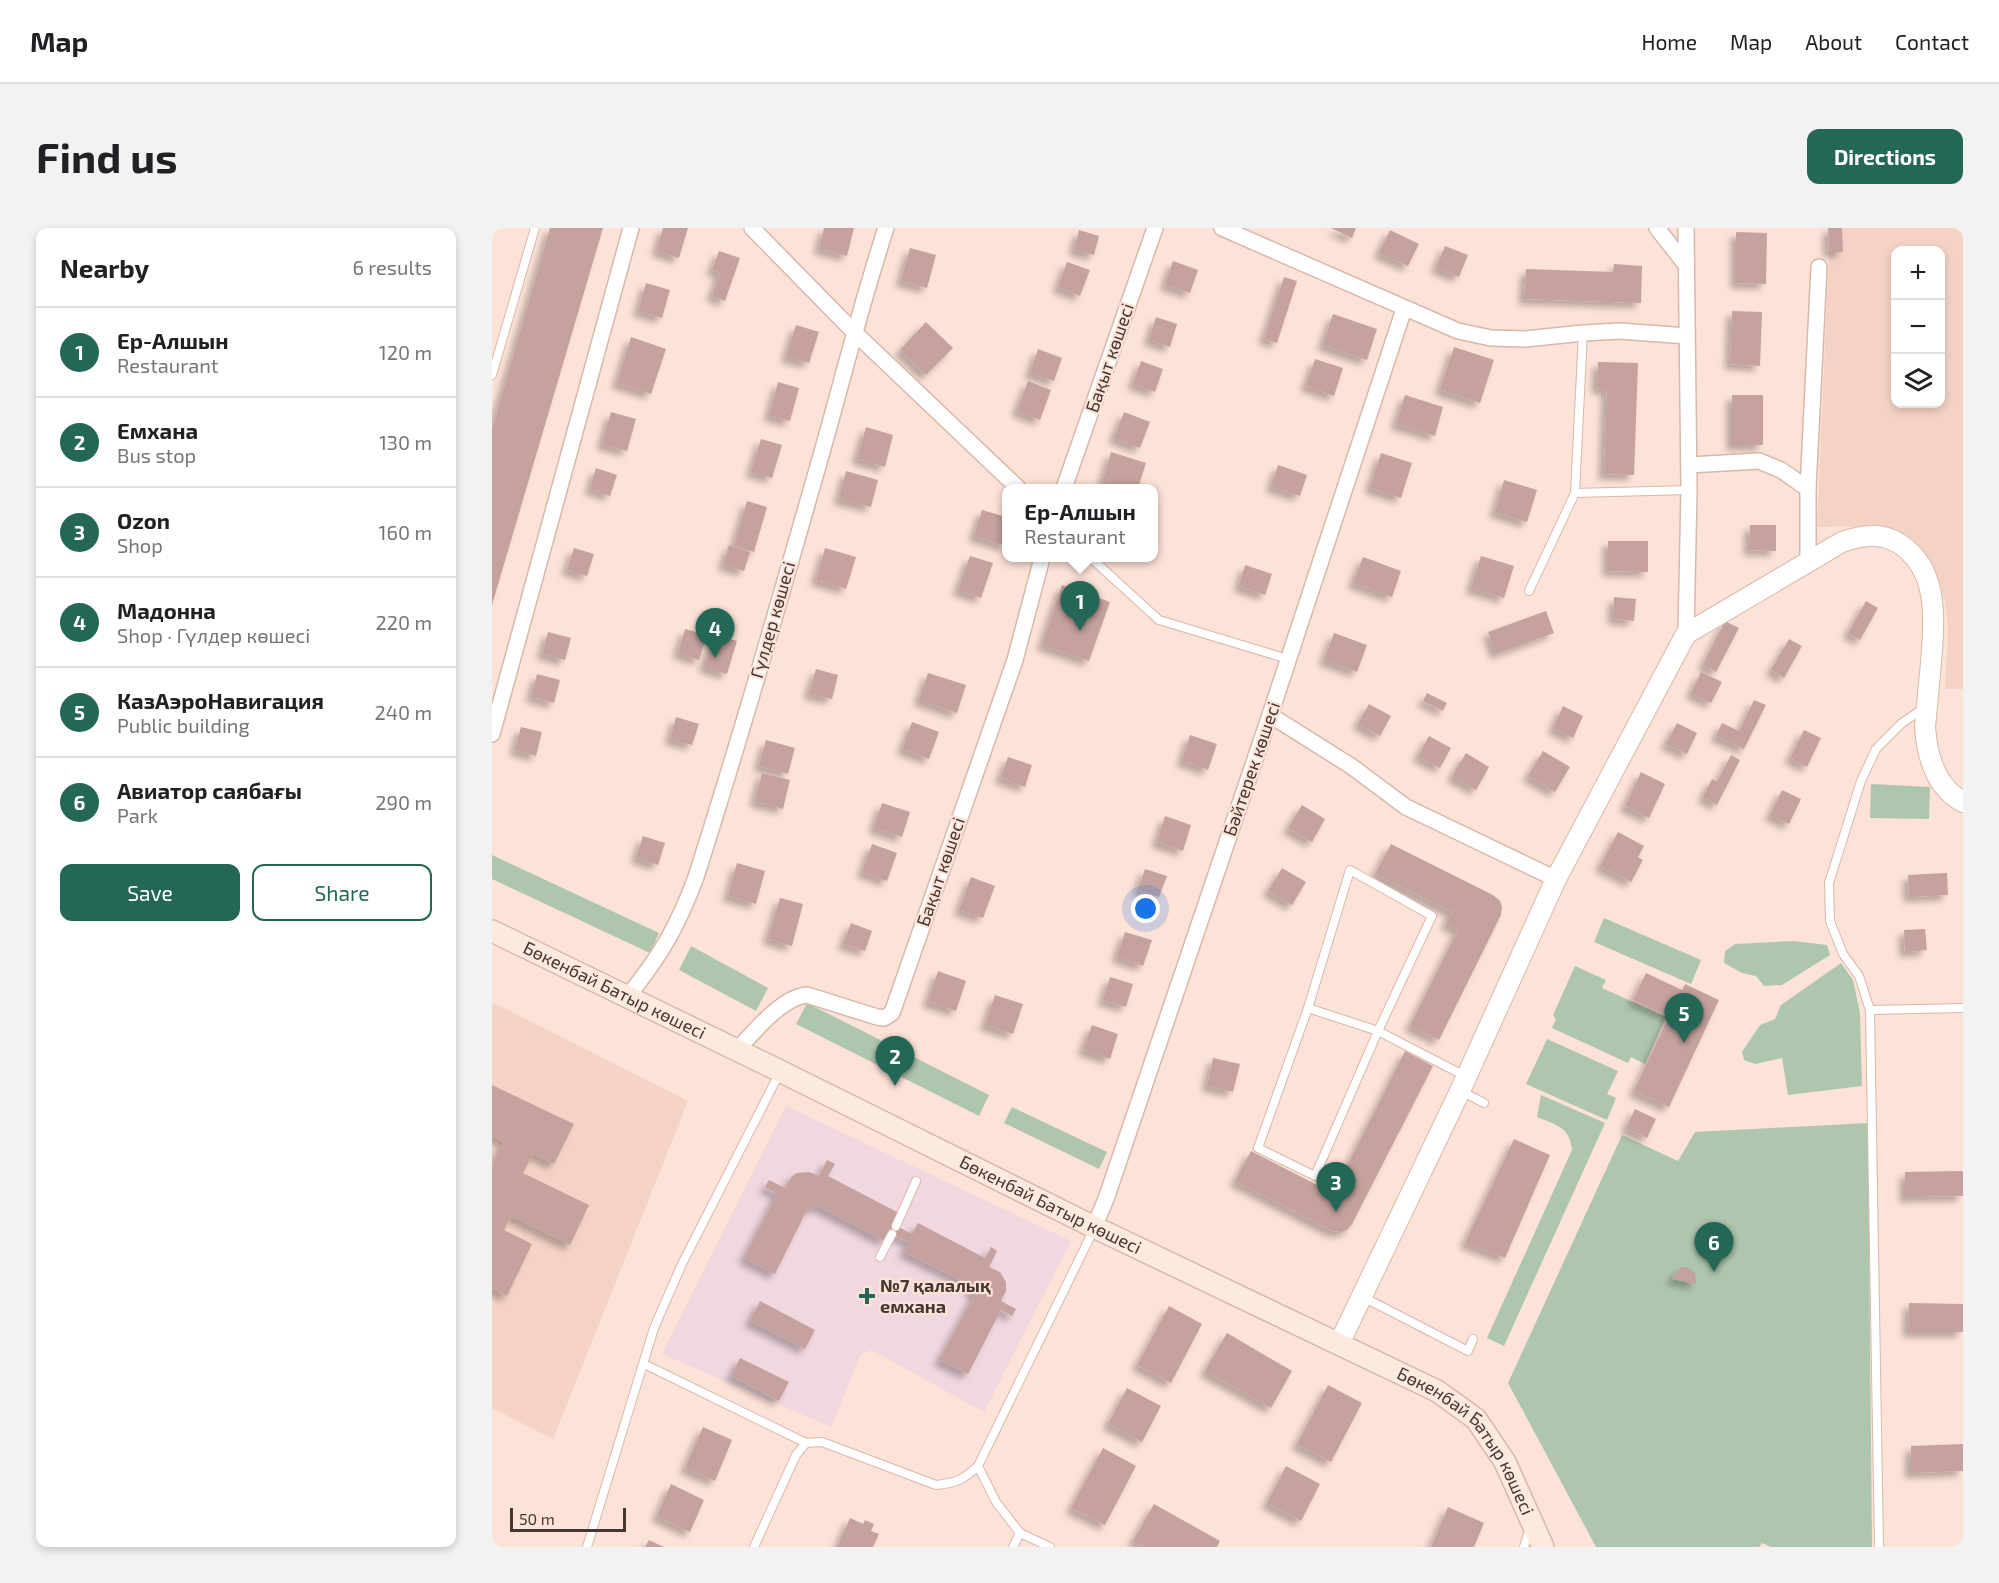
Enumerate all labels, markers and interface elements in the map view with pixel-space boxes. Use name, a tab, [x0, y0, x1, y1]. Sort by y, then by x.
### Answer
text: Map	[30, 24, 88, 58]
text: Home	[1641, 29, 1697, 54]
text: Map	[1730, 29, 1772, 54]
text: About	[1805, 29, 1862, 54]
text: Contact	[1895, 29, 1969, 54]
button: Directions	[1807, 129, 1963, 184]
text: Find us	[36, 131, 178, 181]
map controls	[1891, 246, 1945, 408]
button: +	[1891, 246, 1945, 300]
text: Nearby	[60, 252, 149, 283]
text: 6 results	[352, 255, 432, 279]
street label: Бақыт көшесі	[1080, 300, 1138, 415]
button: −	[1891, 300, 1945, 354]
text: Ер-Алшын	[117, 327, 228, 353]
text: 1	[75, 340, 84, 364]
text: 120 m	[379, 340, 432, 364]
text: Restaurant	[117, 353, 218, 377]
button: layers	[1891, 354, 1945, 408]
text: Емхана	[117, 417, 198, 443]
text: 2	[74, 430, 85, 454]
text: 130 m	[379, 430, 432, 454]
text: Bus stop	[117, 443, 196, 467]
popup	[1002, 484, 1158, 562]
text: Ер-Алшын	[1024, 498, 1136, 524]
text: Ozon	[117, 507, 170, 533]
text: 3	[74, 520, 85, 544]
text: 160 m	[379, 520, 432, 544]
text: Restaurant	[1024, 524, 1126, 548]
text: Shop	[117, 533, 163, 557]
street label: Гүлдер көшесі	[745, 559, 799, 681]
pin: 1	[1060, 582, 1100, 631]
text: Мадонна	[117, 597, 216, 623]
pin: 4	[696, 608, 734, 658]
text: 4	[73, 610, 86, 634]
text: 220 m	[375, 610, 432, 634]
text: Shop · Гүлдер көшесі	[117, 623, 310, 647]
text: КазАэроНавигация	[117, 687, 324, 713]
street label: Бәйтерек көшесі	[1218, 699, 1284, 839]
text: 5	[74, 700, 85, 724]
text: 240 m	[374, 700, 432, 724]
text: Public building	[117, 713, 250, 737]
text: Авиатор саябағы	[117, 777, 302, 803]
text: 6	[74, 790, 85, 814]
text: 290 m	[375, 790, 432, 814]
text: Park	[117, 803, 158, 827]
street label: Бақыт көшесі	[911, 814, 969, 929]
button: Save	[60, 864, 240, 921]
button: Share	[252, 864, 432, 921]
your location	[1131, 894, 1160, 923]
street label: Бөкенбай Батыр көшесі	[520, 936, 710, 1043]
pin: 5	[1664, 994, 1704, 1043]
pin: 2	[876, 1036, 914, 1086]
street label: Бөкенбай Батыр көшесі	[956, 1150, 1145, 1258]
pin: 3	[1316, 1162, 1356, 1212]
pin: 6	[1694, 1222, 1734, 1272]
place label: №7 қалалық емхана	[880, 1274, 991, 1317]
marker: №7 қалалық емхана	[858, 1287, 876, 1305]
street label: Бөкенбай Батыр көшесі	[1394, 1362, 1539, 1518]
scale bar	[510, 1505, 626, 1532]
text: 50 m	[519, 1509, 555, 1528]

